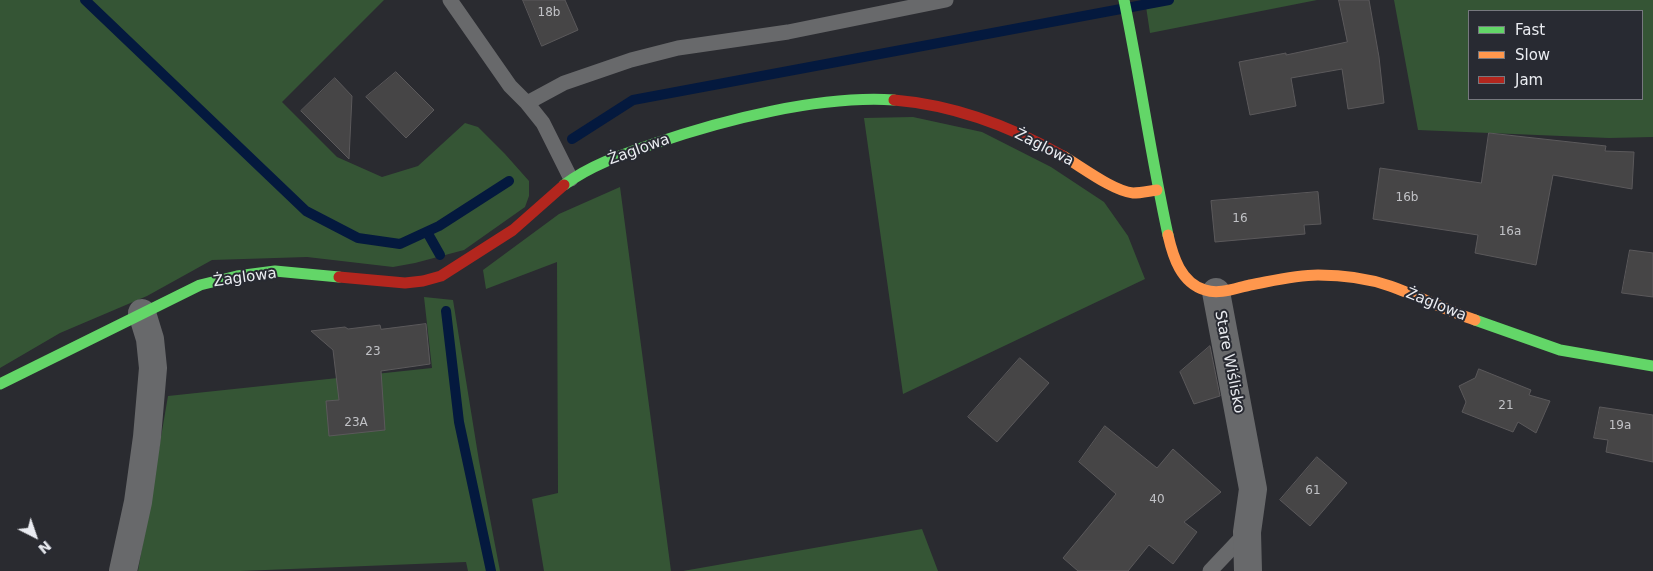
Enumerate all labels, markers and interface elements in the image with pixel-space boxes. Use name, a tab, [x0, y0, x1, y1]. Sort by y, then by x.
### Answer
house number: 18b	[538, 6, 560, 20]
legend	[1468, 10, 1643, 100]
text: Fast	[1515, 21, 1545, 39]
text: Slow	[1515, 46, 1550, 64]
text: Jam	[1515, 71, 1543, 89]
street label: Żaglowa	[1011, 126, 1077, 170]
street label: Żaglowa	[606, 131, 672, 169]
house number: 16b	[1396, 191, 1418, 205]
house number: 16	[1232, 212, 1248, 226]
house number: 16a	[1499, 225, 1521, 239]
street label: Żaglowa	[212, 265, 278, 291]
street label: Żaglowa	[1403, 285, 1469, 325]
street label: Stare Wiślisko	[1210, 309, 1248, 415]
house number: 23	[365, 345, 381, 359]
house number: 21	[1498, 399, 1514, 413]
house number: 23A	[344, 416, 368, 430]
house number: 19a	[1609, 419, 1631, 433]
house number: 61	[1305, 484, 1321, 498]
house number: 40	[1149, 493, 1165, 507]
north arrow	[10, 511, 60, 561]
text: N	[35, 537, 55, 557]

